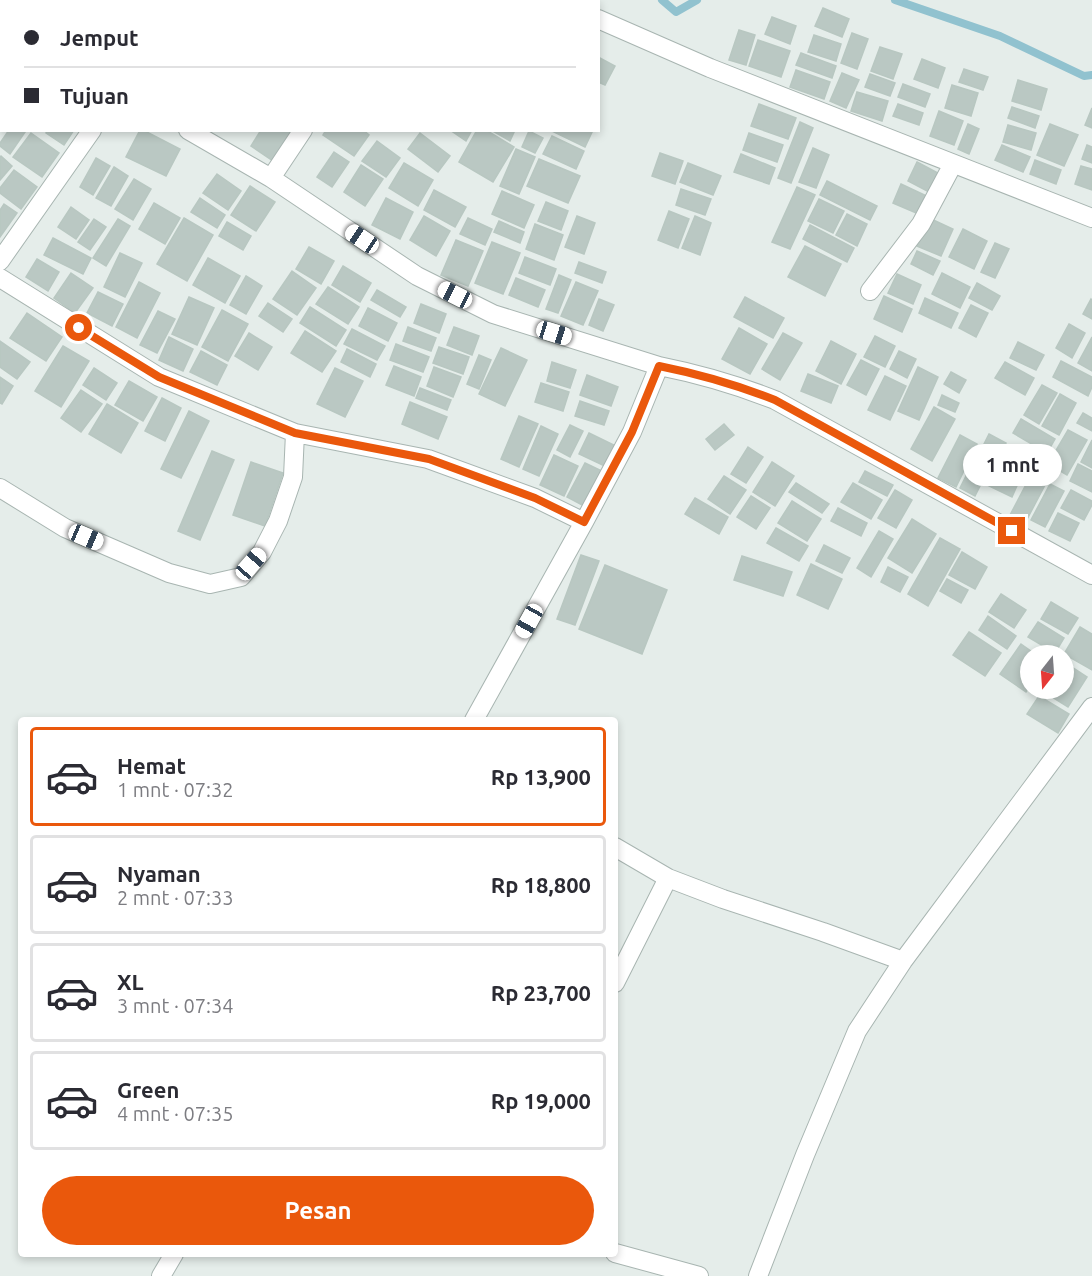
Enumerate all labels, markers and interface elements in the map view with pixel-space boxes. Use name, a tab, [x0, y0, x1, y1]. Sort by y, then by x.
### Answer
text: Jemput	[60, 25, 139, 50]
text: Tujuan	[60, 83, 129, 108]
car	[342, 221, 382, 257]
car	[435, 279, 475, 311]
route start	[65, 314, 92, 341]
car	[534, 319, 574, 347]
callout: 1 mnt	[962, 444, 1062, 486]
text: 1 mnt	[986, 453, 1039, 476]
route end	[998, 517, 1025, 544]
car	[66, 522, 106, 552]
car	[232, 545, 270, 583]
car	[512, 601, 546, 641]
north arrow	[1020, 645, 1074, 699]
map controls	[1020, 645, 1074, 699]
icon: car	[45, 750, 99, 804]
text: Hemat	[117, 753, 186, 778]
text: Rp 13,900	[491, 764, 591, 789]
text: 1 mnt · 07:32	[117, 778, 234, 801]
icon: car	[45, 858, 99, 912]
text: Nyaman	[117, 861, 201, 886]
text: Rp 18,800	[491, 872, 591, 897]
text: 2 mnt · 07:33	[117, 886, 234, 909]
icon: car	[45, 966, 99, 1020]
text: XL	[117, 969, 144, 994]
text: Rp 23,700	[491, 980, 591, 1005]
text: 3 mnt · 07:34	[117, 994, 234, 1017]
icon: car	[45, 1074, 99, 1128]
text: Green	[117, 1077, 179, 1102]
text: Rp 19,000	[491, 1088, 591, 1113]
text: 4 mnt · 07:35	[117, 1102, 234, 1125]
button: Pesan	[42, 1176, 594, 1245]

